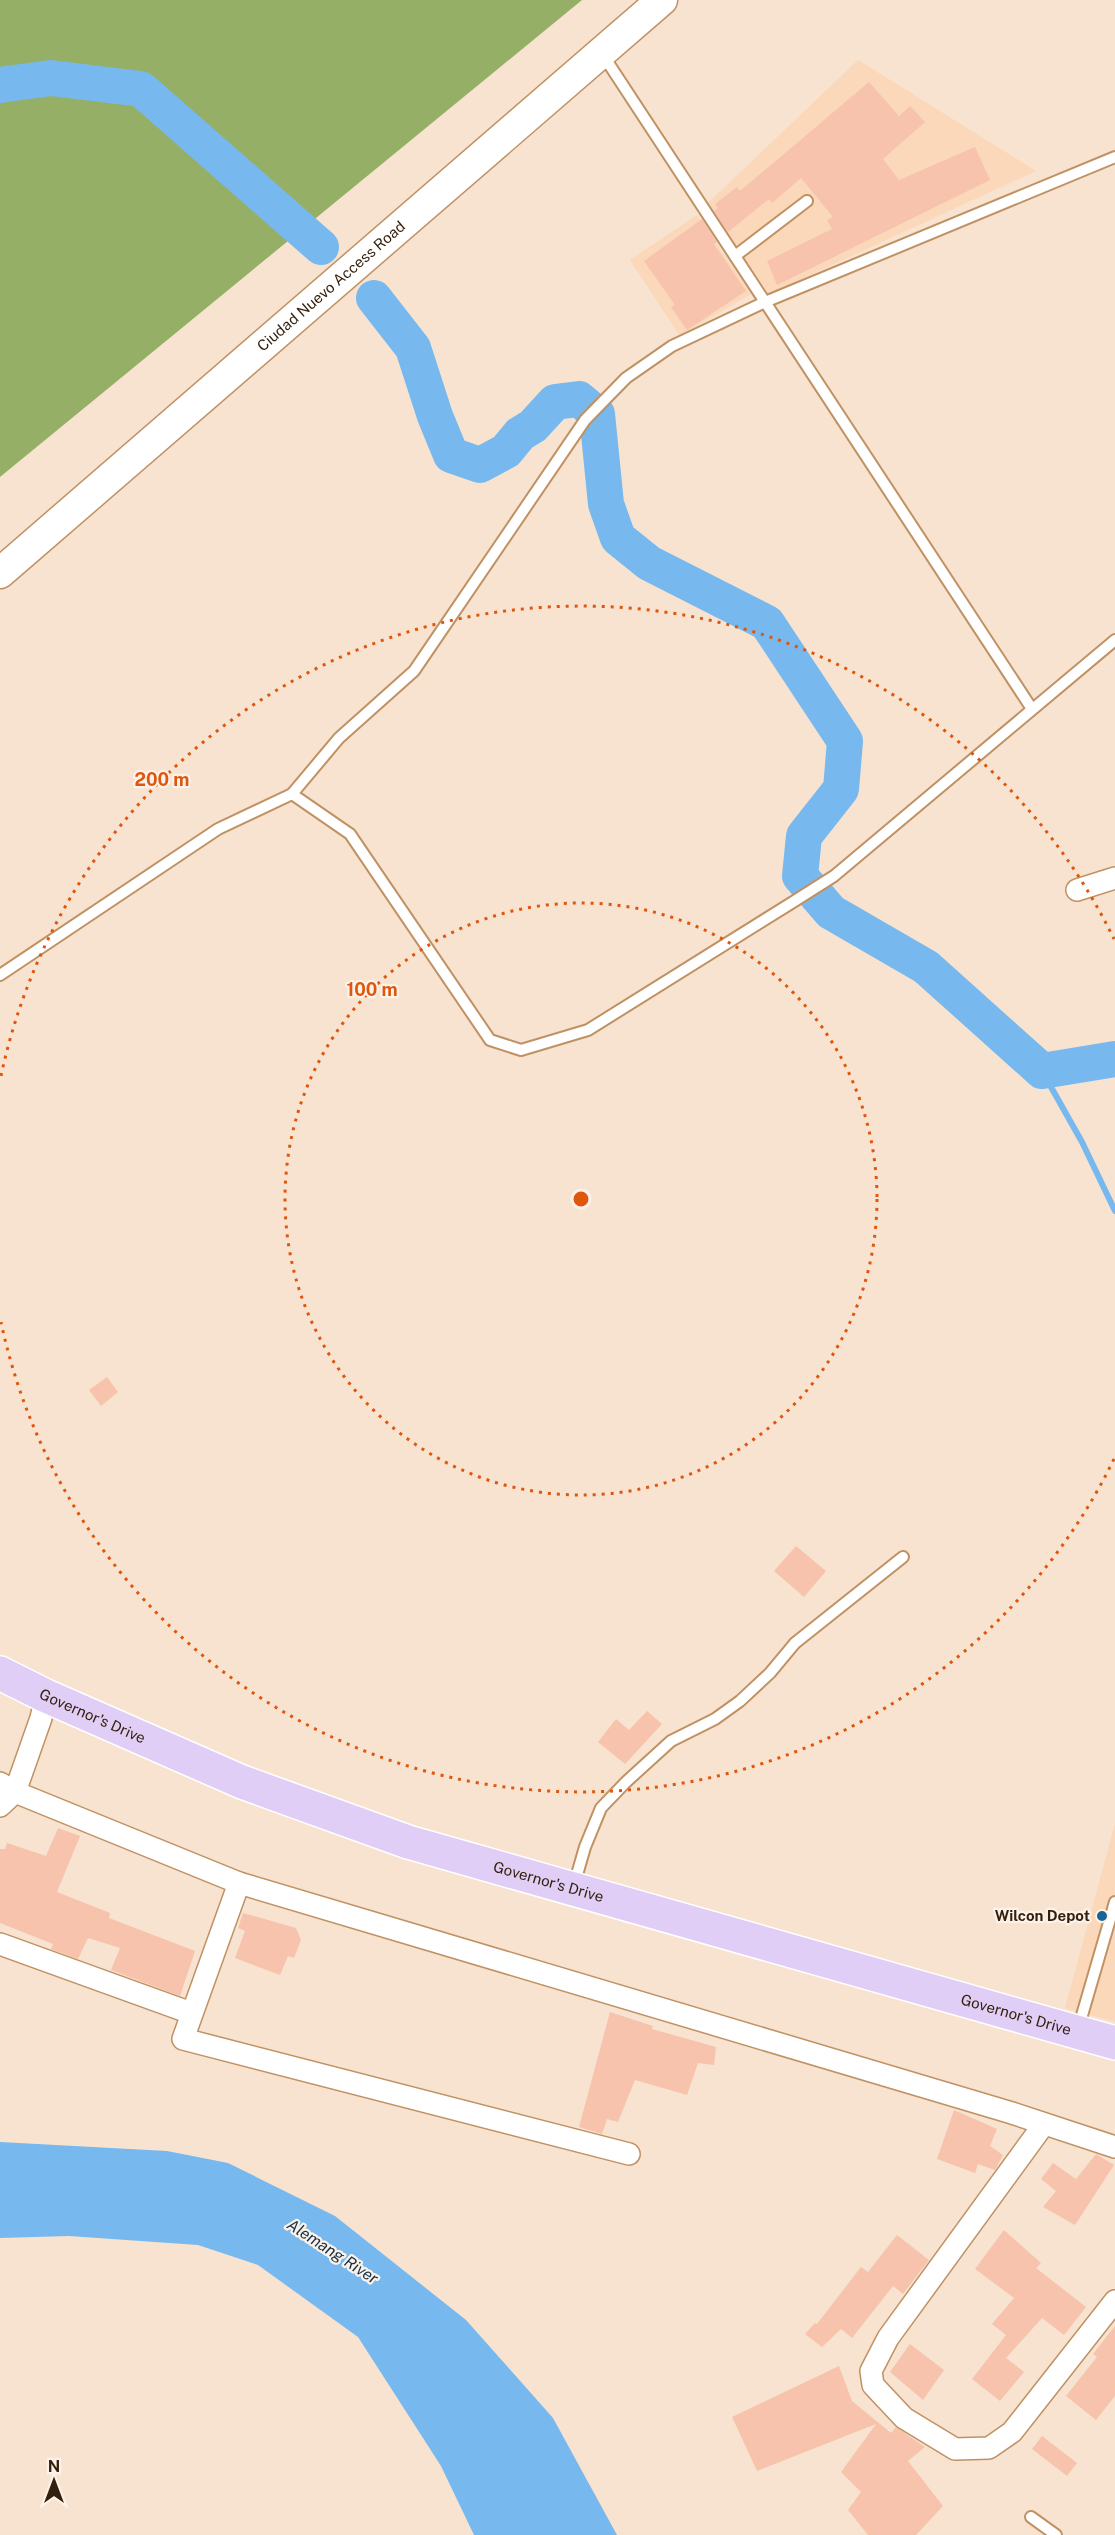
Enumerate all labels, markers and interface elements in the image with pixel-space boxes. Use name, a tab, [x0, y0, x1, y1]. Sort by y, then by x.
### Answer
street label: Ciudad Nuevo Access Road	[253, 217, 408, 355]
text: 200 m	[135, 769, 189, 790]
text: 100 m	[346, 979, 398, 1000]
centre of rings	[571, 1189, 591, 1209]
street label: Governor's Drive	[37, 1685, 148, 1747]
street label: Governor's Drive	[491, 1858, 606, 1905]
place label: Wilcon Depot	[995, 1907, 1090, 1924]
marker: Wilcon Depot	[1095, 1909, 1109, 1923]
street label: Governor's Drive	[959, 1991, 1073, 2038]
water label: Alemang River	[284, 2215, 383, 2288]
north arrow	[24, 2451, 84, 2511]
text: N	[48, 2457, 60, 2476]

